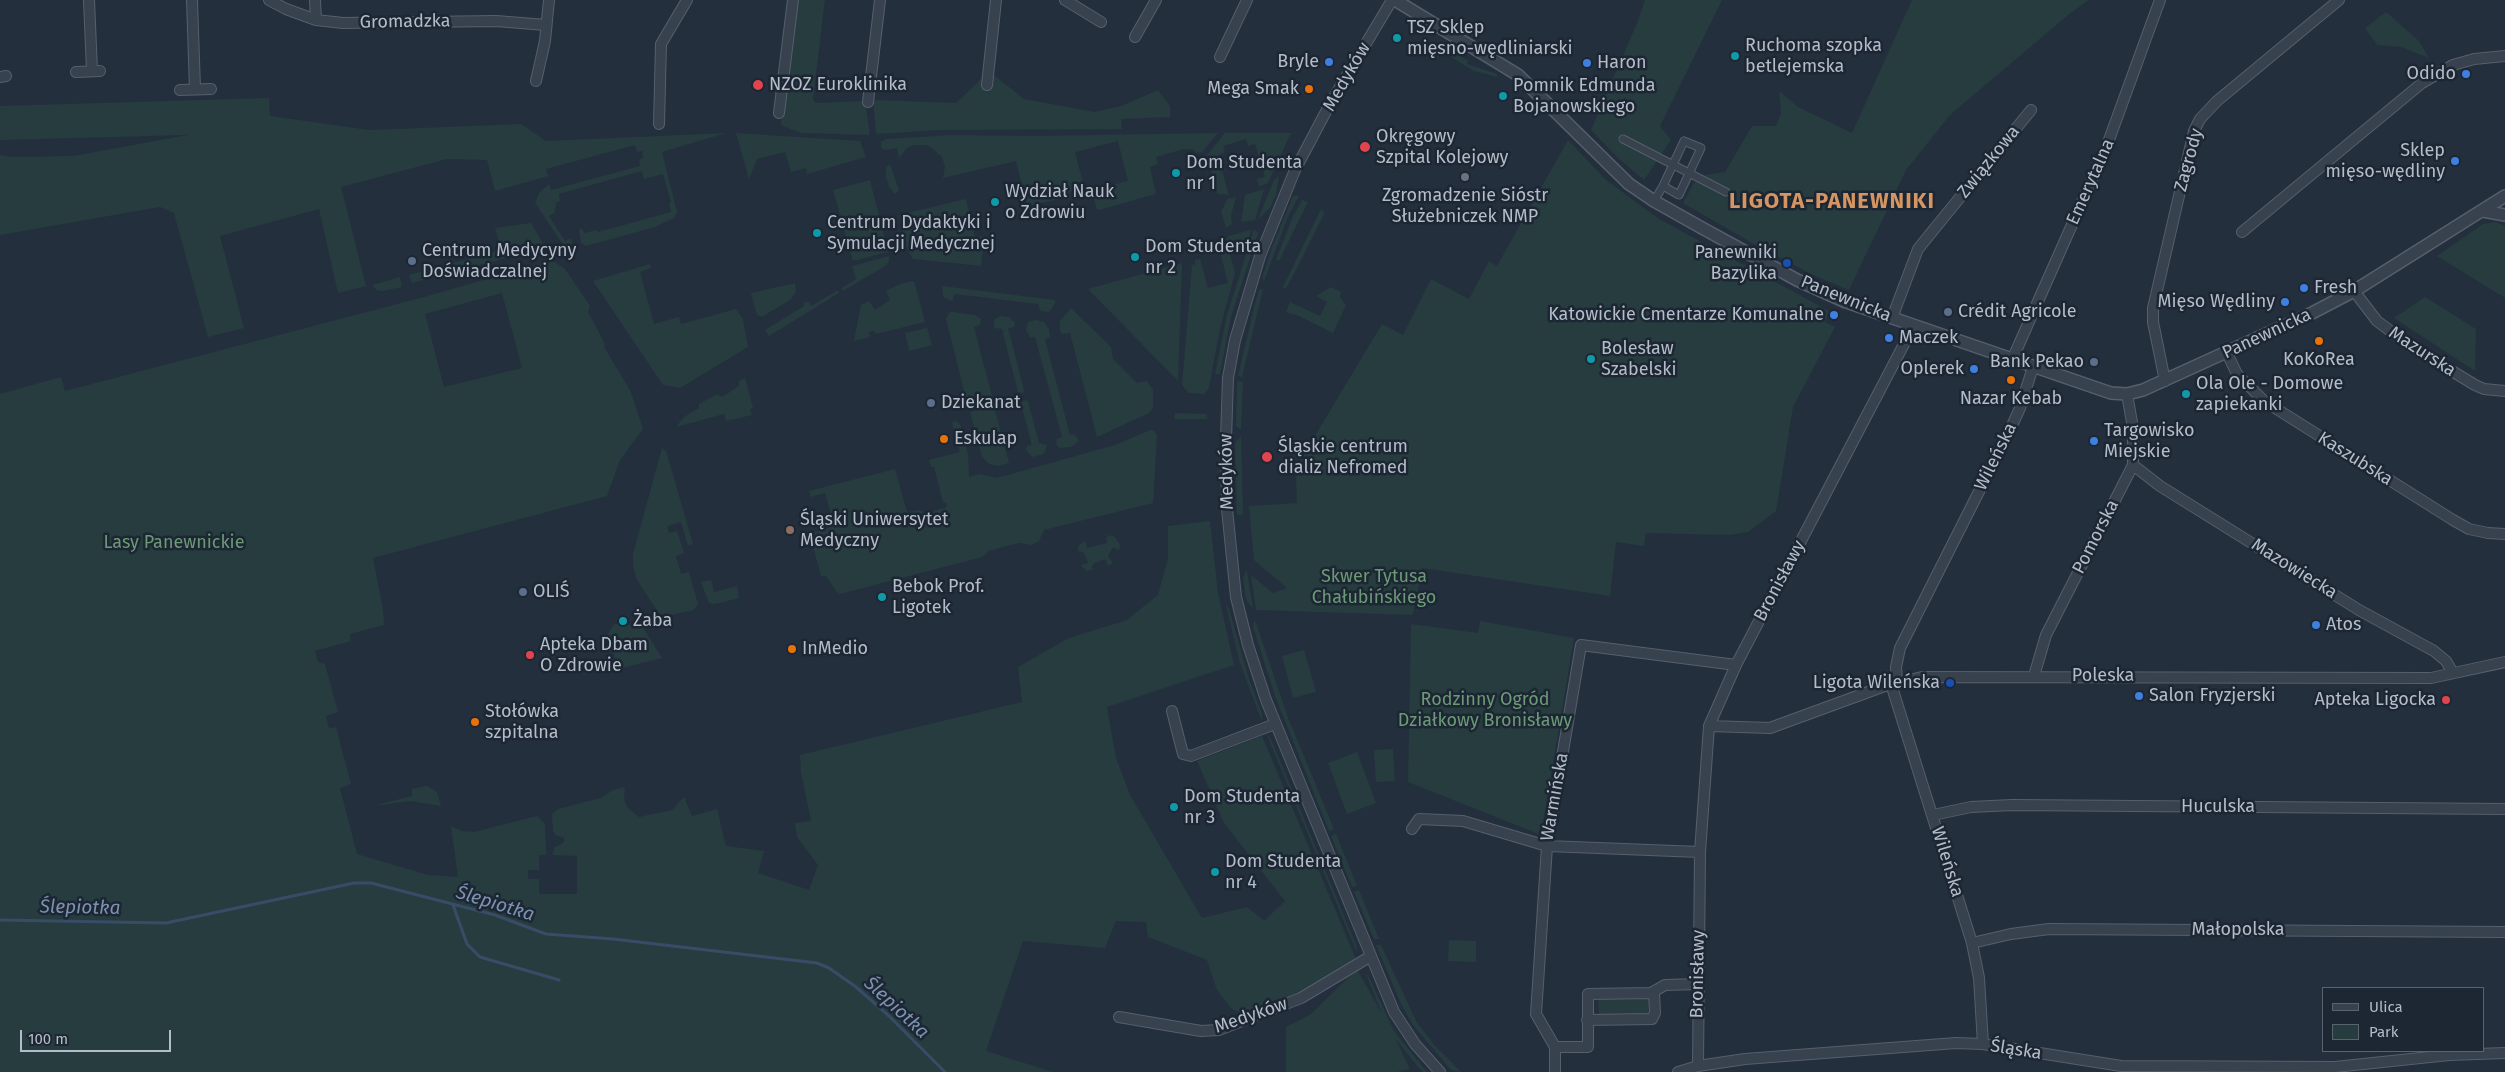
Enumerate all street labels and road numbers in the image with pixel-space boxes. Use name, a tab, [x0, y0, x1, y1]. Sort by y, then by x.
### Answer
street label: Gromadzka	[359, 10, 451, 34]
street label: Medyków	[1319, 39, 1375, 115]
street label: Związkowa	[1953, 121, 2025, 203]
street label: Zagrody	[2170, 126, 2208, 194]
street label: Emerytalna	[2062, 136, 2120, 228]
street label: Panewnicka	[1798, 271, 1894, 327]
street label: Panewnicka	[2219, 304, 2315, 364]
street label: Mazurska	[2384, 322, 2460, 382]
street label: Wileńska	[1970, 420, 2022, 494]
street label: Kaszubska	[2313, 427, 2397, 491]
street label: Medyków	[1216, 434, 1238, 510]
street label: Pomorska	[2068, 496, 2124, 578]
street label: Mazowiecka	[2247, 534, 2341, 604]
street label: Bronisławy	[1750, 537, 1810, 625]
street label: Poleska	[2072, 665, 2134, 687]
street label: Warmińska	[1537, 751, 1573, 843]
street label: Huculska	[2181, 796, 2255, 818]
street label: Wileńska	[1926, 824, 1968, 900]
street label: Małopolska	[2191, 919, 2285, 941]
street label: Bronisławy	[1686, 930, 1710, 1018]
street label: Medyków	[1212, 993, 1290, 1039]
street label: Śląska	[1989, 1035, 2043, 1065]

